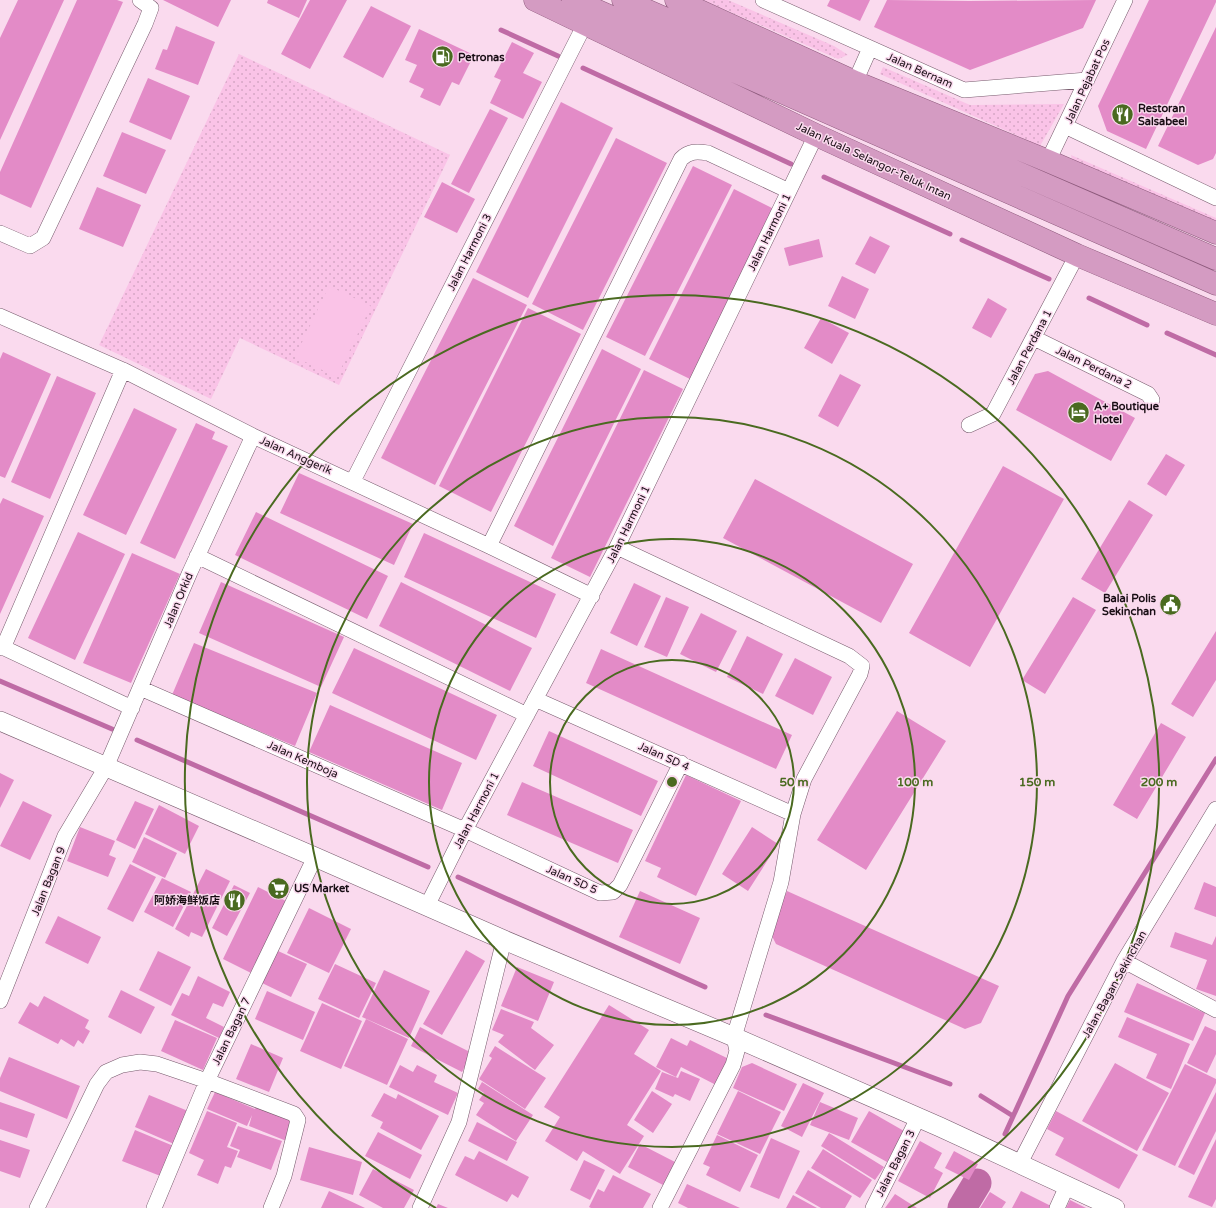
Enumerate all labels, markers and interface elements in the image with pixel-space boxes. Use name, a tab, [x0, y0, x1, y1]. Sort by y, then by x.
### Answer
street label: Jalan Pejabat Pos	[1062, 37, 1113, 125]
fuel station icon: Petronas	[430, 44, 456, 70]
street label: Jalan Bernam	[885, 50, 955, 91]
place label: Petronas	[458, 51, 505, 64]
restaurant icon: Restoran Salsabeel	[1109, 101, 1135, 127]
place label: Restoran Salsabeel	[1138, 102, 1188, 128]
street label: Jalan Kuala Selangor-Teluk Intan	[794, 120, 953, 203]
street label: Jalan Harmoni 1	[745, 191, 794, 273]
street label: Jalan Harmoni 3	[444, 212, 494, 293]
street label: Jalan Perdana 1	[1004, 308, 1055, 387]
street label: Jalan Perdana 2	[1054, 343, 1134, 392]
hotel icon: A+ Boutique Hotel	[1065, 399, 1091, 425]
place label: A+ Boutique Hotel	[1094, 400, 1160, 426]
street label: Jalan Anggerik	[258, 434, 334, 477]
street label: Jalan Harmoni 1	[604, 483, 653, 565]
street label: Jalan Orkid	[161, 571, 196, 630]
public building icon: Balai Polis Sekinchan	[1158, 591, 1184, 617]
place label: Balai Polis Sekinchan	[1102, 592, 1157, 618]
street label: Jalan Kemboja	[265, 738, 340, 781]
street label: Jalan SD 4	[636, 739, 691, 774]
street label: Jalan Harmoni 1	[451, 770, 502, 851]
centre of rings	[665, 775, 679, 789]
text: 50 m	[779, 775, 809, 789]
text: 100 m	[897, 775, 933, 789]
text: 150 m	[1019, 775, 1055, 789]
text: 200 m	[1141, 775, 1177, 789]
street label: Jalan Bagan 9	[29, 845, 68, 918]
street label: Jalan SD 5	[544, 862, 599, 897]
supermarket icon: US Market	[265, 875, 291, 901]
place label: US Market	[294, 882, 350, 895]
restaurant icon: 阿娇海鲜饭店	[222, 887, 248, 913]
place label: 阿娇海鲜饭店	[154, 894, 220, 907]
street label: Jalan Bagan Sekinchan	[1080, 929, 1149, 1040]
street label: Jalan Bagan 7	[210, 995, 253, 1067]
street label: Jalan Bagan 3	[873, 1128, 918, 1199]

